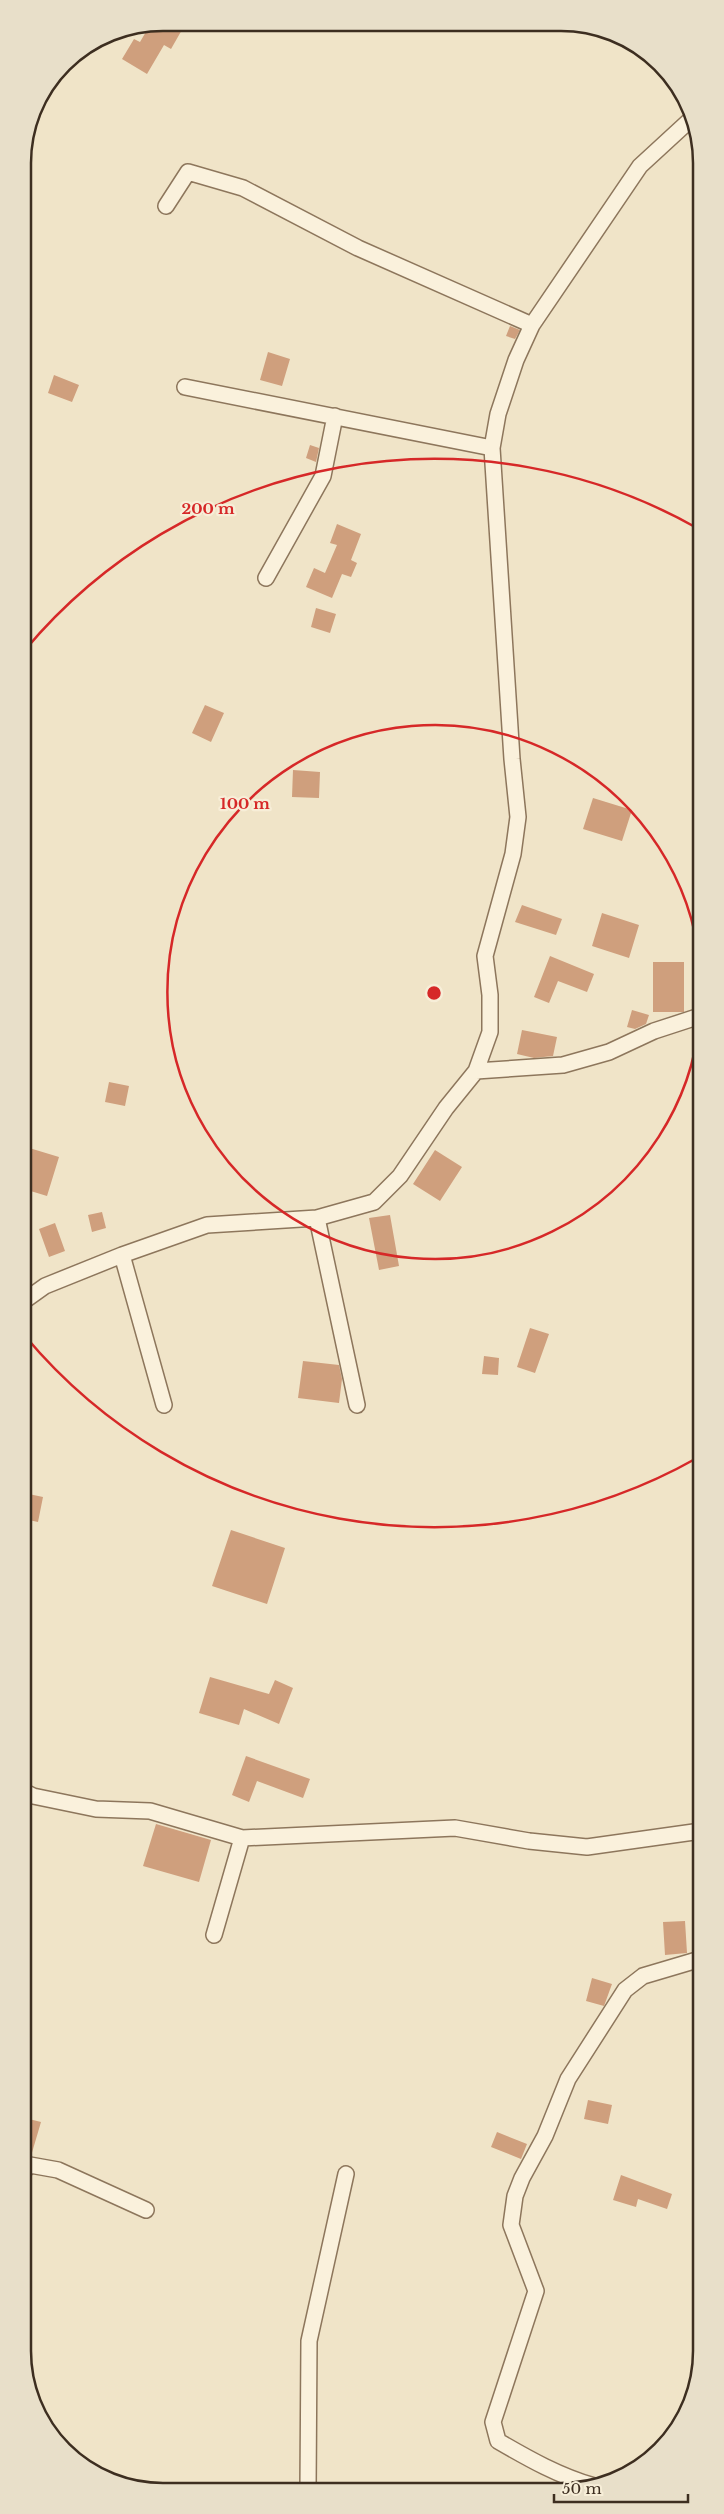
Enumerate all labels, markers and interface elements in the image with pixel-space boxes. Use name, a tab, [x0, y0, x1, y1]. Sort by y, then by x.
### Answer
text: 200 m	[182, 499, 235, 518]
text: 100 m	[220, 794, 270, 813]
centre of rings	[425, 984, 443, 1002]
scale bar	[554, 2472, 688, 2504]
text: 50 m	[562, 2479, 602, 2498]

